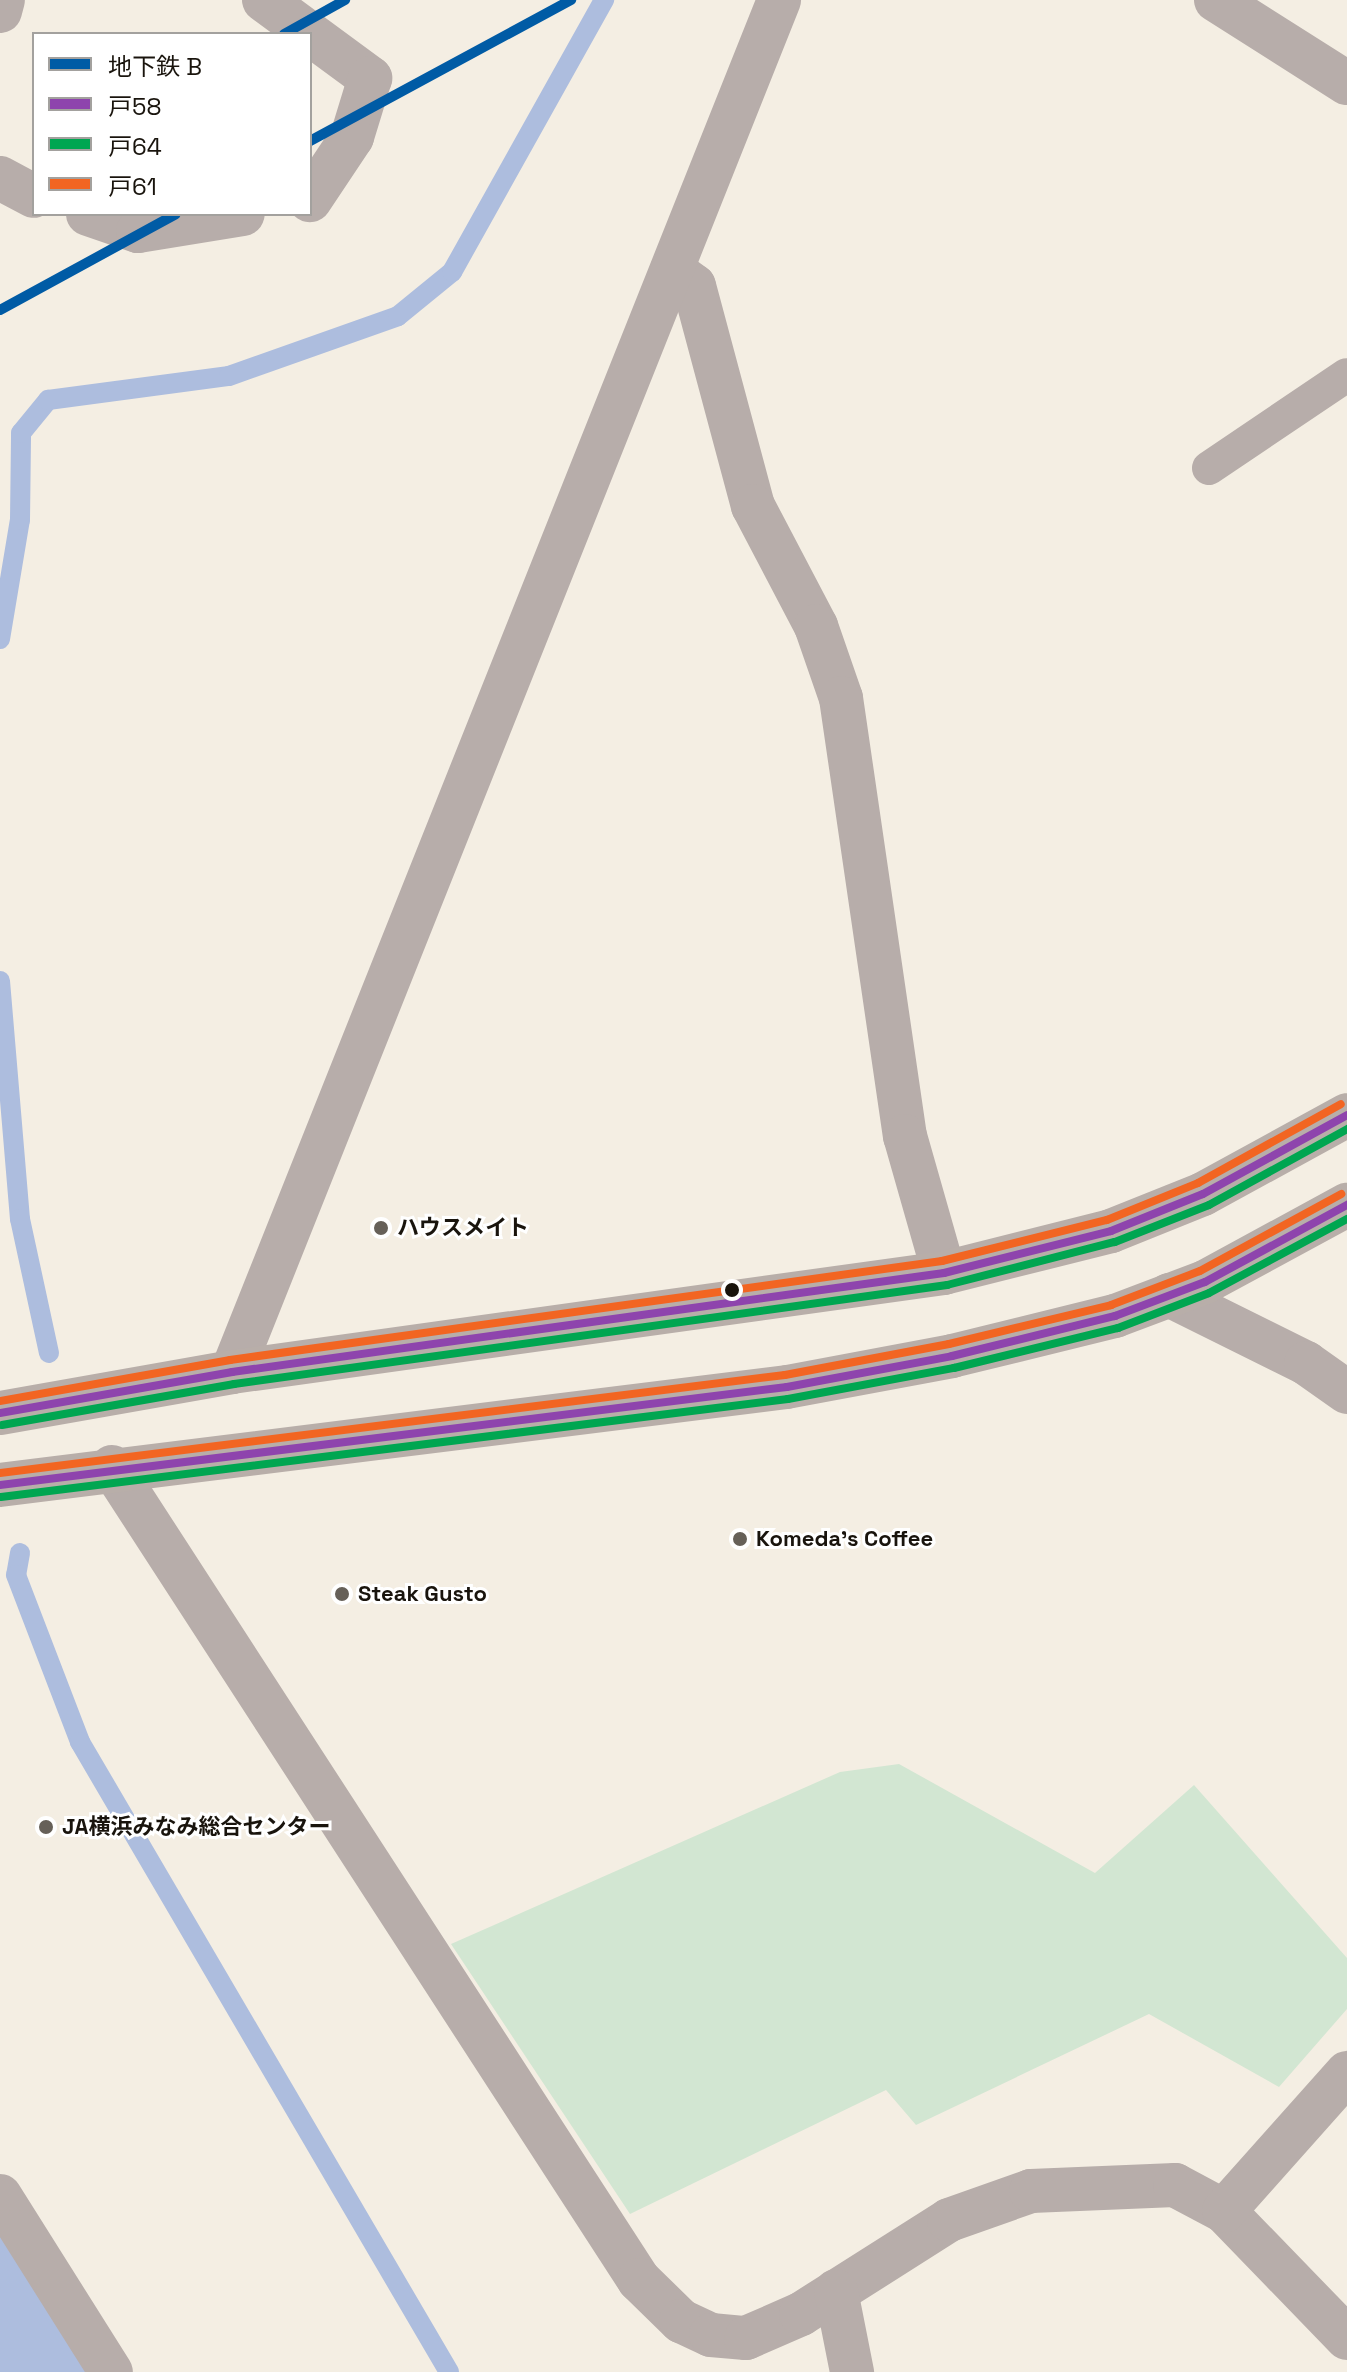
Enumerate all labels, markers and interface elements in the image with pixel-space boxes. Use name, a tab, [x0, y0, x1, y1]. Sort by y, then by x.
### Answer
legend	[32, 32, 312, 216]
text: 地下鉄 B	[108, 51, 202, 82]
text: 戸58	[108, 91, 161, 122]
text: 戸64	[108, 131, 162, 162]
text: 戸61	[108, 171, 157, 202]
place label: ハウスメイト	[397, 1215, 529, 1241]
marker: ハウスメイト	[372, 1219, 390, 1237]
unlabelled marker	[724, 1282, 740, 1298]
place label: Komeda's Coffee	[756, 1526, 933, 1552]
marker: Komeda's Coffee	[731, 1530, 749, 1548]
place label: Steak Gusto	[358, 1581, 487, 1607]
marker: Steak Gusto	[333, 1585, 351, 1603]
place label: JA横浜みなみ総合センター	[62, 1814, 331, 1840]
marker: JA横浜みなみ総合センター	[37, 1818, 55, 1836]

